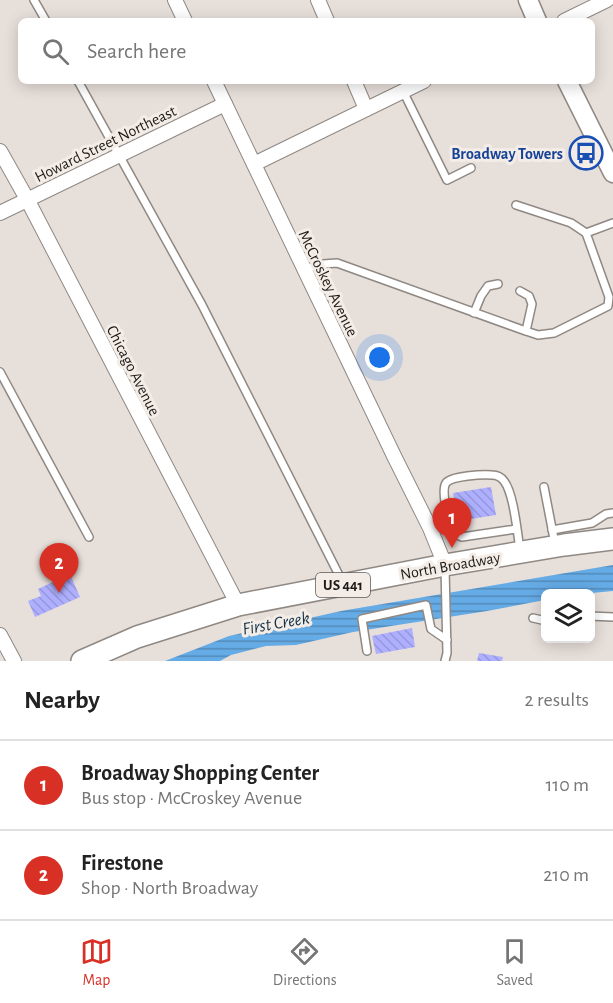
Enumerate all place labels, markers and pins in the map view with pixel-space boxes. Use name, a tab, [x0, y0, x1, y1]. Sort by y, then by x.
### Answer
bus stop icon: Broadway Towers	[568, 135, 604, 171]
place label: Broadway Towers	[451, 146, 563, 163]
pin: 1	[432, 498, 472, 548]
pin: 2	[40, 544, 78, 593]

